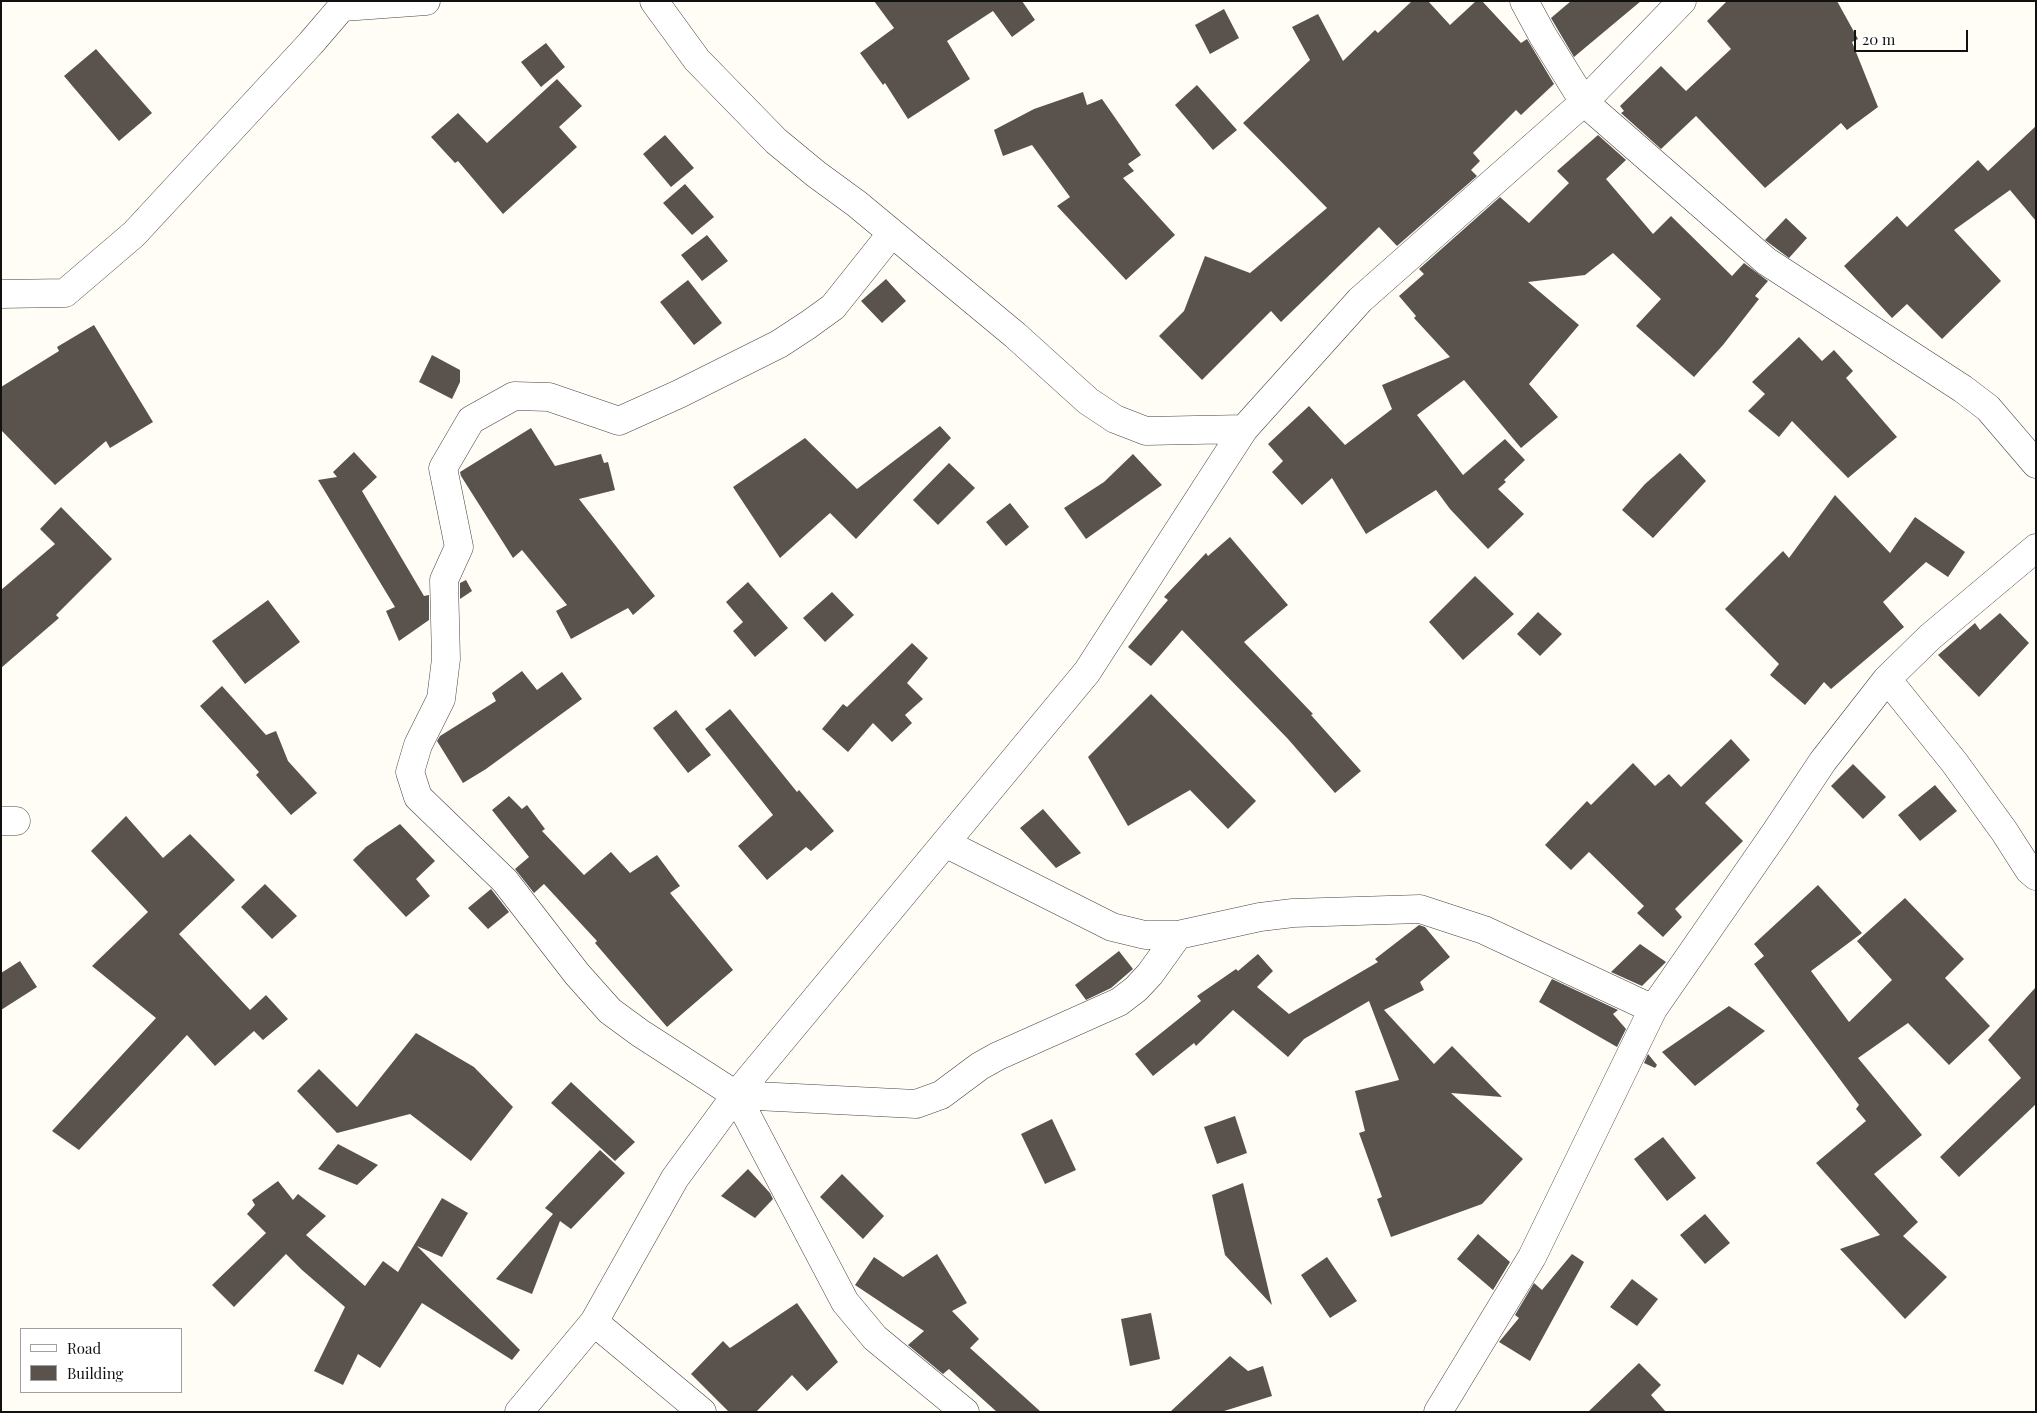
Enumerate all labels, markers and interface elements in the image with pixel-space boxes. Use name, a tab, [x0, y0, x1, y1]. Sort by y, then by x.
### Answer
scale bar	[1857, 20, 1971, 52]
text: 20 m	[1862, 29, 1895, 49]
legend	[20, 1328, 182, 1393]
text: Road	[67, 1338, 101, 1358]
text: Building	[67, 1363, 123, 1383]

